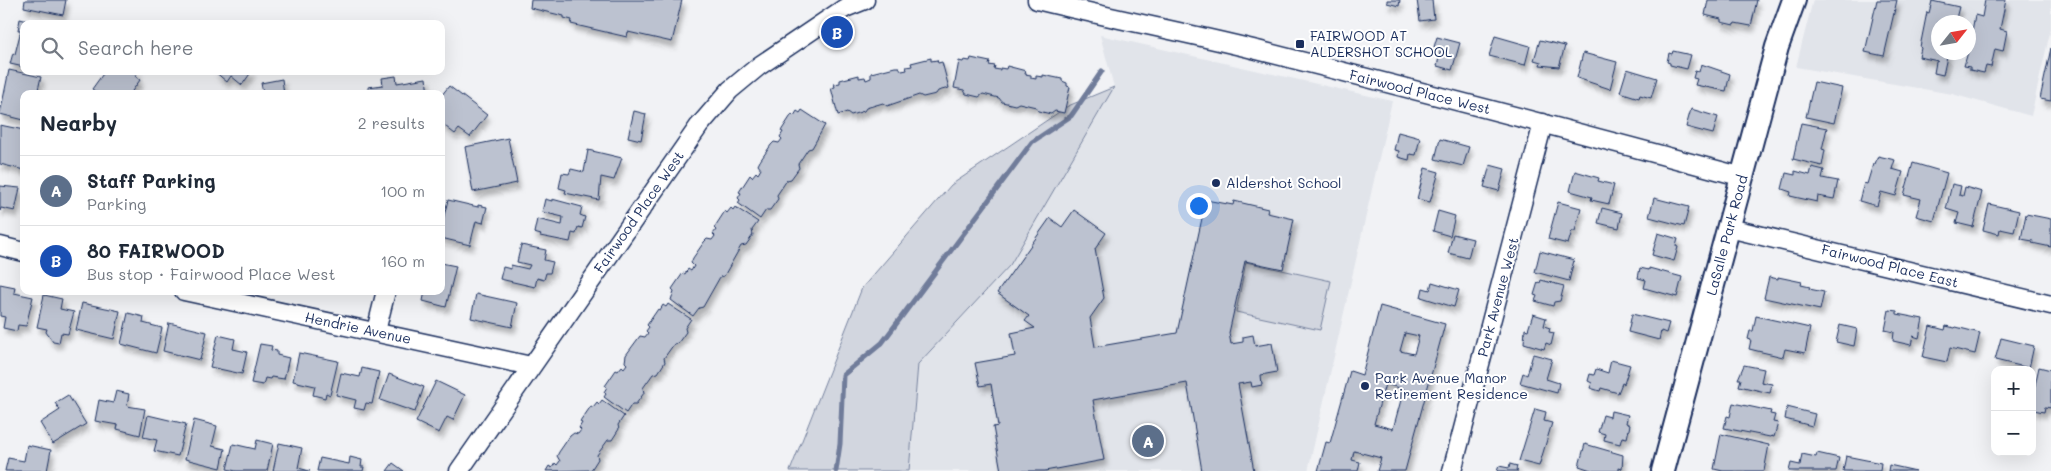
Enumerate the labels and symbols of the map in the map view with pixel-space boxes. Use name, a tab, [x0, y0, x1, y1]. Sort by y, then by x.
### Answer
pin: B	[821, 13, 853, 51]
north arrow	[1931, 15, 1976, 60]
place label: FAIRWOOD AT ALDERSHOT SCHOOL	[1310, 26, 1453, 61]
marker: FAIRWOOD AT ALDERSHOT SCHOOL	[1294, 38, 1306, 50]
street label: Fairwood Place West	[1348, 65, 1493, 118]
street label: Fairwood Place West	[589, 147, 688, 276]
street label: LaSalle Park Road	[1701, 172, 1752, 297]
place label: Aldershot School	[1226, 173, 1342, 192]
marker: Aldershot School	[1210, 177, 1222, 189]
your location	[1186, 193, 1212, 219]
street label: Park Avenue West	[1472, 235, 1523, 359]
street label: Fairwood Place East	[1820, 239, 1961, 292]
street label: Hendrie Avenue	[303, 307, 413, 348]
place label: Park Avenue Manor Retirement Residence	[1375, 368, 1528, 403]
marker: Park Avenue Manor Retirement Residence	[1359, 380, 1371, 392]
pin: A	[1132, 422, 1164, 460]

